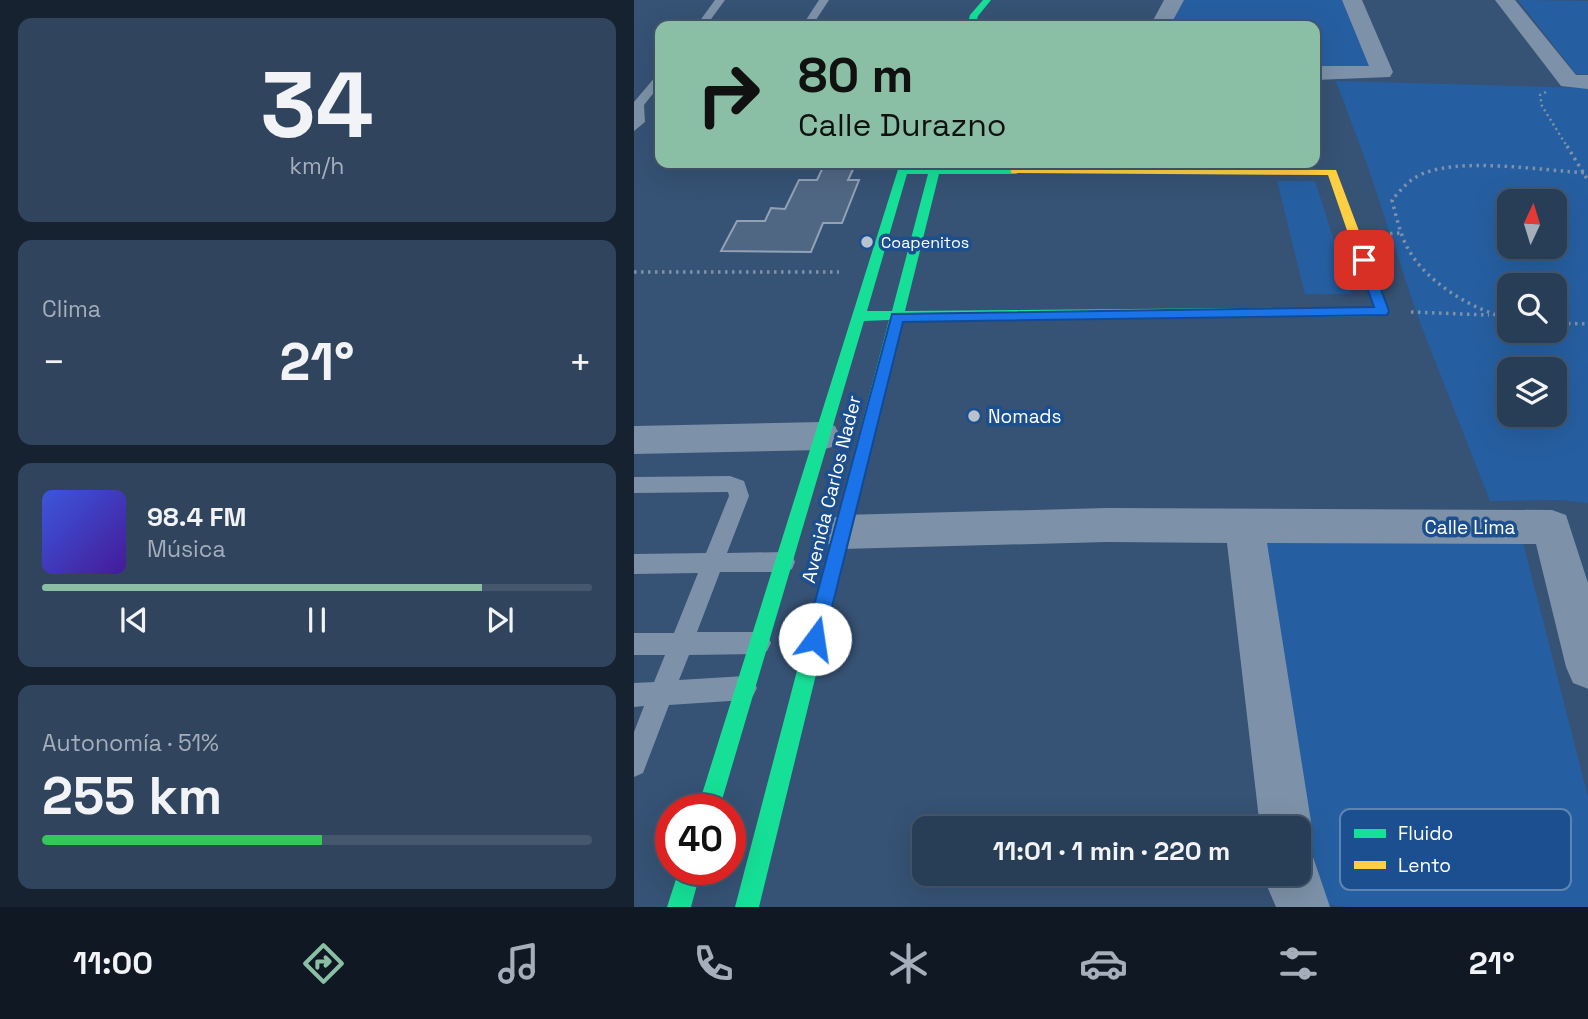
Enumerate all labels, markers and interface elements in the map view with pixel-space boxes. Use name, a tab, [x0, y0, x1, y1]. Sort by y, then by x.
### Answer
text: 80 m	[798, 44, 913, 106]
text: 34	[260, 47, 374, 164]
icon: right	[683, 49, 774, 140]
text: Calle Durazno	[798, 105, 1007, 145]
text: km/h	[290, 151, 344, 181]
north arrow	[1497, 189, 1567, 259]
map controls	[1497, 189, 1567, 427]
pin	[1334, 230, 1394, 290]
place label: Coapenitos	[881, 232, 969, 253]
marker: Coapenitos	[859, 234, 875, 250]
icon: arrive	[1345, 241, 1383, 279]
button: search	[1497, 273, 1567, 343]
text: Clima	[42, 294, 101, 324]
text: 21°	[280, 329, 354, 395]
text: −	[42, 338, 66, 386]
text: +	[568, 338, 592, 386]
button: layers	[1497, 357, 1567, 427]
street label: Avenida Carlos Nader	[796, 393, 867, 586]
place label: Nomads	[988, 404, 1062, 429]
marker: Nomads	[966, 408, 982, 424]
text: 98.4 FM	[147, 500, 246, 534]
street label: Calle Lima	[1425, 515, 1516, 540]
text: Música	[147, 534, 226, 564]
icon: previous	[115, 601, 153, 639]
icon: pause	[298, 601, 336, 639]
icon: next	[481, 601, 519, 639]
position arrow	[778, 602, 852, 676]
text: Autonomía · 51%	[42, 728, 219, 758]
text: 255 km	[42, 763, 222, 829]
speed limit sign: 40	[655, 794, 746, 885]
legend	[1340, 809, 1571, 890]
text: Fluido	[1398, 821, 1453, 846]
text: 11:01 · 1 min · 220 m	[993, 834, 1230, 868]
text: Lento	[1398, 853, 1451, 878]
icon: directions	[299, 939, 348, 988]
icon: music	[494, 939, 543, 988]
icon: phone	[689, 939, 738, 988]
icon: climate	[884, 939, 933, 988]
icon: car	[1079, 939, 1128, 988]
icon: filters	[1274, 939, 1323, 988]
text: 11:00	[73, 943, 153, 983]
text: 21°	[1469, 943, 1515, 983]

